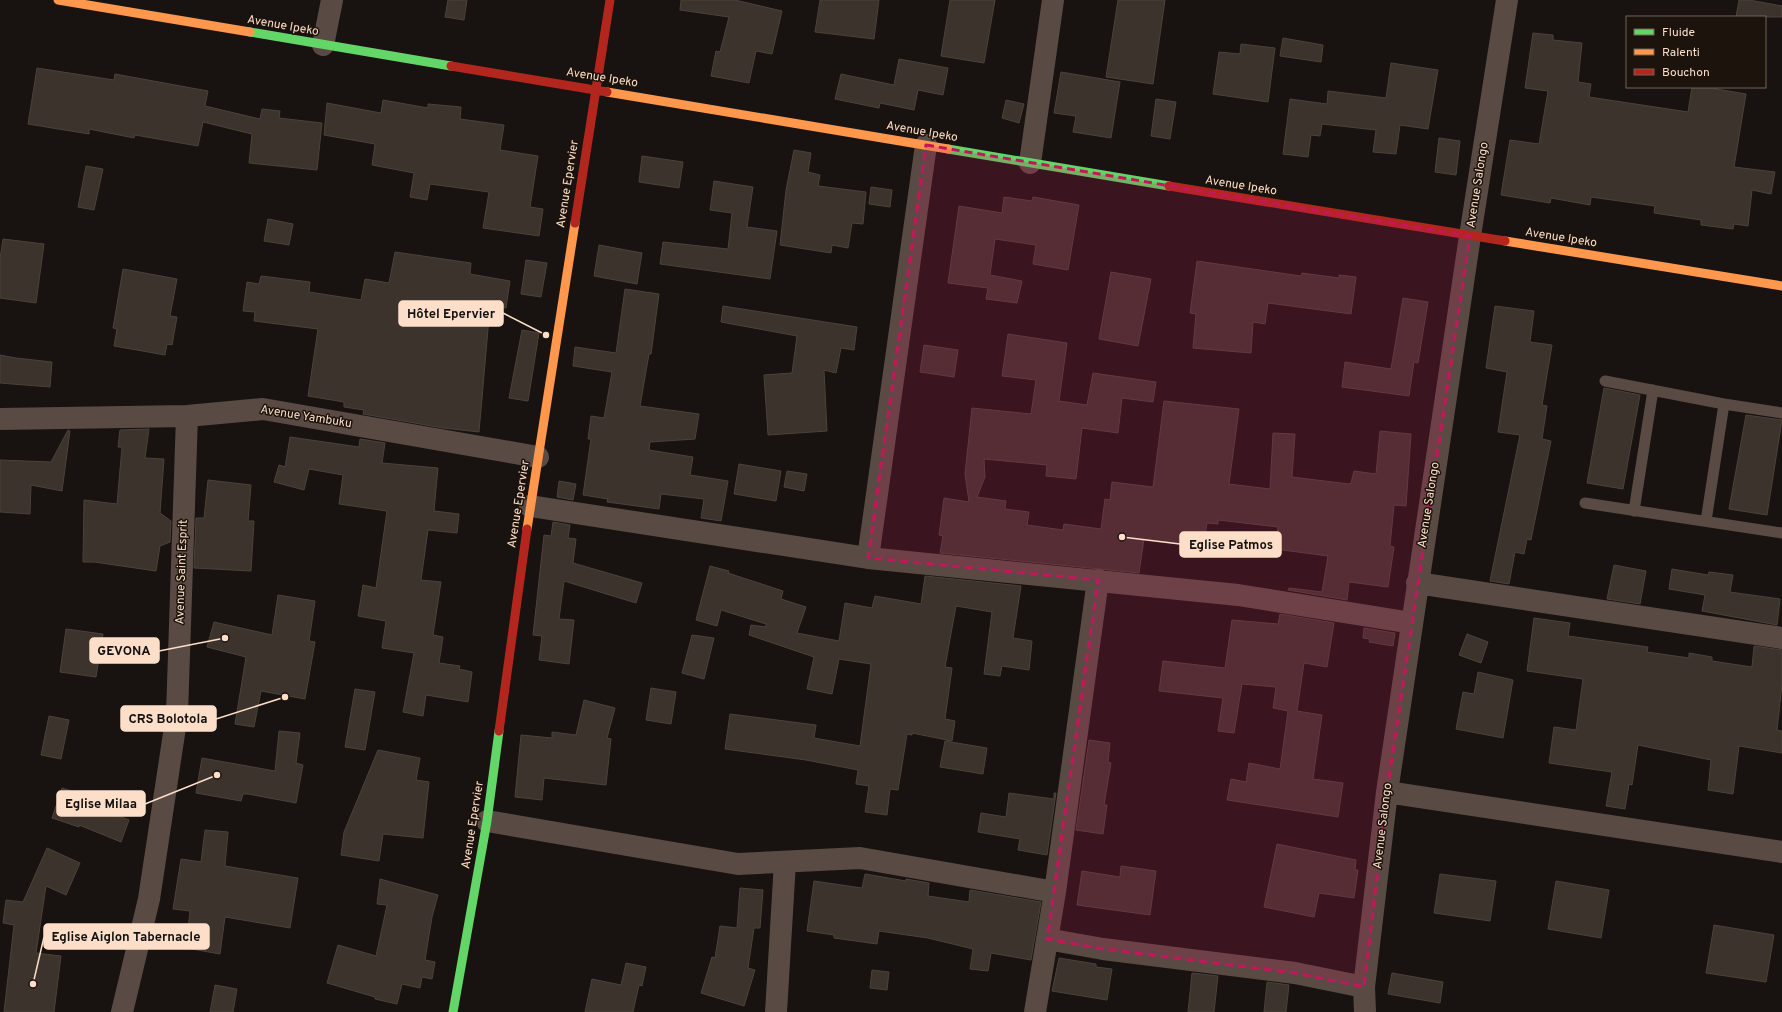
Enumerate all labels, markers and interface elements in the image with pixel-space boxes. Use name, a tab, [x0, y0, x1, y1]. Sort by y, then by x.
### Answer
street label: Avenue Ipeko	[246, 12, 320, 40]
legend	[1626, 16, 1766, 88]
text: Fluide	[1662, 25, 1695, 41]
text: Ralenti	[1662, 45, 1700, 61]
street label: Avenue Ipeko	[565, 64, 639, 92]
text: Bouchon	[1662, 65, 1710, 81]
street label: Avenue Ipeko	[885, 118, 959, 146]
street label: Avenue Epervier	[553, 139, 583, 229]
street label: Avenue Salongo	[1463, 141, 1493, 229]
street label: Avenue Ipeko	[1204, 172, 1278, 200]
street label: Avenue Ipeko	[1524, 224, 1598, 252]
callout: Hôtel Epervier	[399, 301, 503, 326]
text: Hôtel Epervier	[407, 307, 496, 323]
street label: Avenue Yambuku	[259, 402, 353, 432]
street label: Avenue Epervier	[504, 459, 534, 549]
street label: Avenue Salongo	[1414, 461, 1444, 549]
street label: Avenue Saint Esprit	[172, 519, 192, 625]
callout: Eglise Patmos	[1180, 532, 1281, 557]
text: Eglise Patmos	[1189, 538, 1273, 554]
callout: GEVONA	[90, 638, 159, 663]
text: GEVONA	[97, 644, 151, 660]
callout: CRS Bolotola	[121, 706, 216, 731]
text: CRS Bolotola	[128, 712, 208, 728]
street label: Avenue Epervier	[458, 780, 488, 870]
street label: Avenue Salongo	[1370, 782, 1396, 870]
callout: Eglise Milaa	[57, 791, 145, 816]
text: Eglise Milaa	[65, 797, 137, 813]
callout: Eglise Aiglon Tabernacle	[44, 924, 209, 949]
text: Eglise Aiglon Tabernacle	[52, 930, 200, 946]

